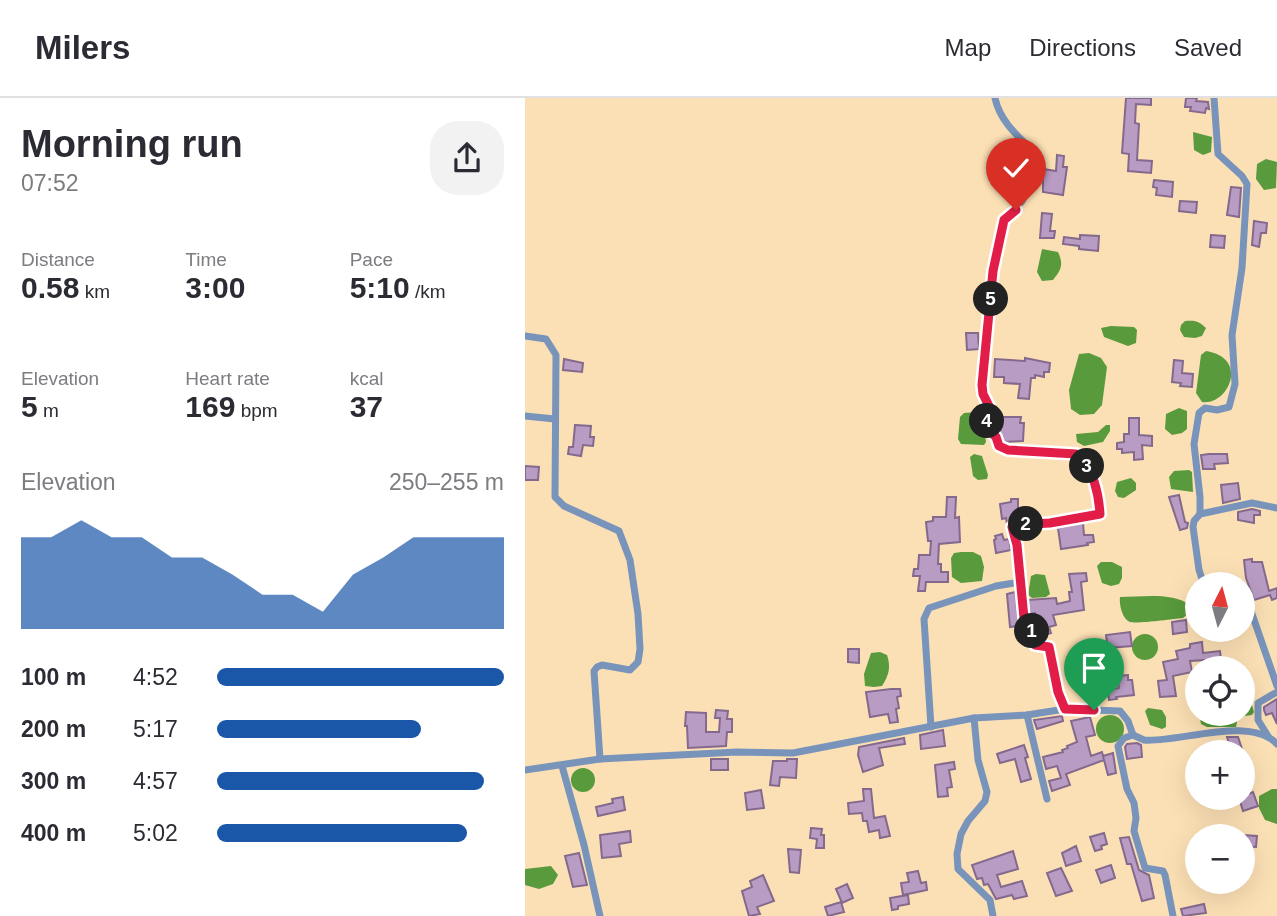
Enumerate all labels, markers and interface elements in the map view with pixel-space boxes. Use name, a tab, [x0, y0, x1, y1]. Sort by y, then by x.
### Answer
text: Milers	[35, 29, 130, 66]
text: Map	[945, 34, 991, 61]
text: Directions	[1029, 34, 1136, 61]
text: Saved	[1174, 34, 1242, 61]
button: share	[430, 121, 504, 195]
text: Morning run	[21, 123, 243, 165]
pin	[986, 138, 1046, 210]
icon: check	[997, 149, 1035, 187]
text: 07:52	[21, 170, 79, 196]
text: Distance	[21, 249, 95, 270]
text: Time	[185, 249, 227, 270]
text: Pace	[350, 249, 393, 270]
text: 0.58	[21, 271, 79, 304]
text: 3:00	[185, 271, 245, 304]
text: 5:10	[350, 271, 410, 304]
text: km	[79, 281, 110, 302]
text: /km	[410, 281, 446, 302]
pin: 5	[973, 282, 1009, 316]
text: 5	[985, 288, 996, 309]
text: Elevation	[21, 368, 99, 389]
text: Heart rate	[185, 368, 270, 389]
text: kcal	[350, 368, 383, 389]
text: 5	[21, 390, 38, 423]
text: 169	[185, 390, 235, 423]
text: 37	[350, 390, 383, 423]
text: m	[38, 400, 59, 421]
text: bpm	[235, 400, 278, 421]
pin: 4	[969, 404, 1005, 438]
text: 4	[981, 410, 992, 431]
pin: 3	[1069, 448, 1105, 484]
text: 3	[1081, 455, 1092, 476]
text: Elevation	[21, 469, 116, 495]
text: 250–255 m	[389, 469, 504, 495]
pin: 2	[1009, 506, 1043, 542]
text: 2	[1020, 513, 1031, 534]
north arrow	[1185, 572, 1255, 642]
map controls	[1185, 572, 1255, 894]
pin: 1	[1015, 614, 1049, 648]
text: 1	[1026, 620, 1037, 641]
pin	[1064, 638, 1124, 710]
icon: arrive	[1075, 649, 1113, 687]
button: locate	[1185, 656, 1255, 726]
text: 100 m	[21, 664, 86, 690]
text: 4:52	[133, 664, 178, 690]
text: 200 m	[21, 716, 86, 742]
text: 5:17	[133, 716, 178, 742]
button: +	[1185, 740, 1255, 810]
text: 300 m	[21, 768, 86, 794]
text: 4:57	[133, 768, 178, 794]
text: 400 m	[21, 820, 86, 846]
text: 5:02	[133, 820, 178, 846]
button: −	[1185, 824, 1255, 894]

